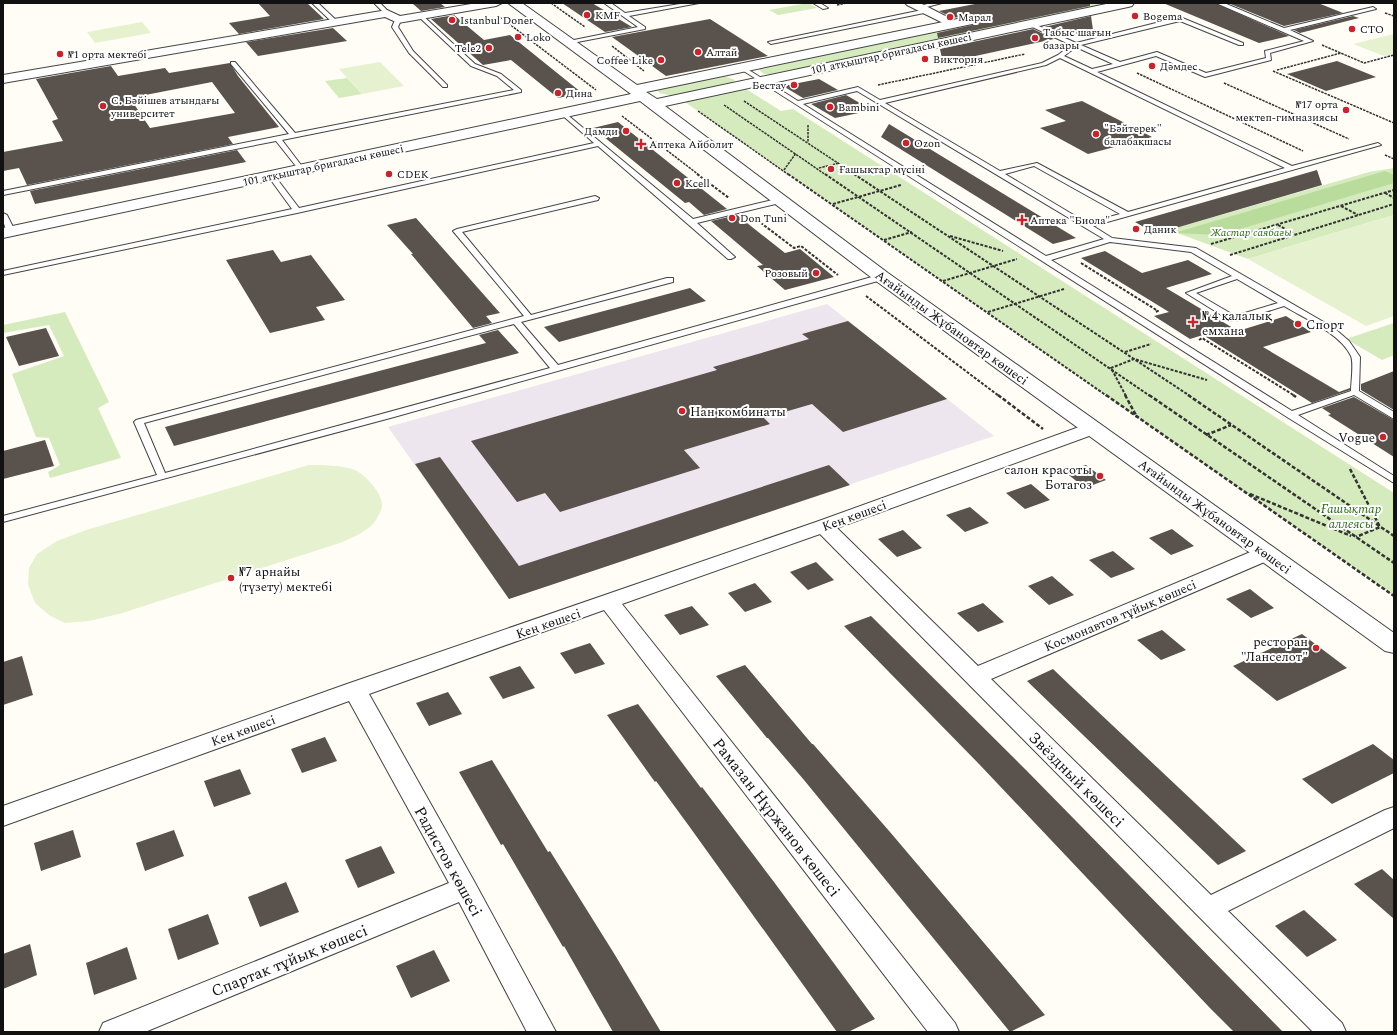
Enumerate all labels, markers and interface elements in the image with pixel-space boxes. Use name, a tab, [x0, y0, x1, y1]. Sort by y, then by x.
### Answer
place label: KMF	[595, 7, 620, 24]
place label: Bogema	[1143, 8, 1183, 25]
place label: Марал	[958, 9, 992, 26]
marker: KMF	[582, 10, 592, 20]
marker: Bogema	[1130, 11, 1140, 21]
place label: Istanbul Doner	[460, 12, 534, 29]
marker: Марал	[945, 12, 955, 22]
marker: Istanbul Doner	[447, 15, 457, 25]
place label: СТО	[1360, 21, 1384, 38]
place label: Табыс шағын базары	[1043, 24, 1111, 54]
marker: СТО	[1347, 24, 1357, 34]
street label: 101 атқыштар бригадасы көшесі	[809, 28, 973, 79]
place label: Loko	[526, 29, 551, 46]
marker: Loko	[513, 32, 523, 42]
marker: Табыс шағын базары	[1030, 33, 1040, 43]
place label: Tele2	[455, 40, 481, 57]
marker: Tele2	[484, 43, 494, 53]
place label: Алтай	[706, 44, 738, 61]
place label: №1 орта мектебі	[68, 46, 147, 63]
marker: Алтай	[693, 47, 703, 57]
marker: №1 орта мектебі	[55, 49, 65, 59]
place label: Виктория	[933, 51, 983, 68]
place label: Coffee Like	[597, 52, 653, 69]
marker: Виктория	[920, 54, 930, 64]
marker: Coffee Like	[656, 55, 666, 65]
place label: Дәмдес	[1160, 58, 1198, 75]
marker: Дәмдес	[1147, 61, 1157, 71]
place label: Бестау	[752, 77, 787, 94]
marker: Бестау	[789, 80, 799, 90]
place label: Дина	[566, 85, 593, 102]
marker: Дина	[553, 88, 563, 98]
place label: С. Бәйішев атындағы университет	[110, 92, 219, 122]
place label: №17 орта мектеп-гимназиясы	[1235, 96, 1339, 126]
place label: Bambini	[838, 99, 879, 116]
marker: С. Бәйішев атындағы университет	[98, 101, 108, 111]
marker: Bambini	[825, 102, 835, 112]
marker: №17 орта мектеп-гимназиясы	[1341, 105, 1351, 115]
place label: "Бәйтерек" балабақшасы	[1104, 120, 1172, 150]
place label: Дамди	[584, 123, 618, 140]
marker: Дамди	[621, 126, 631, 136]
marker: "Бәйтерек" балабақшасы	[1091, 129, 1101, 139]
place label: Ozon	[914, 135, 940, 152]
place label: Аптека Айболит	[649, 136, 734, 153]
marker: Ozon	[901, 138, 911, 148]
marker: Аптека Айболит	[636, 139, 646, 149]
street label: 101 атқыштар бригадасы көшесі	[241, 140, 405, 191]
place label: Ғашықтар мүсіні	[839, 161, 925, 178]
marker: Ғашықтар мүсіні	[826, 164, 836, 174]
place label: CDEK	[397, 166, 429, 183]
marker: CDEK	[384, 169, 394, 179]
place label: Kcell	[685, 175, 710, 192]
marker: Kcell	[672, 178, 682, 188]
place label: Don Tuni	[740, 210, 787, 227]
place label: Аптека "Биола"	[1030, 212, 1110, 229]
marker: Don Tuni	[727, 213, 737, 223]
marker: Аптека "Биола"	[1017, 215, 1027, 225]
place label: Даник	[1144, 221, 1177, 238]
marker: Даник	[1131, 224, 1141, 234]
park label: Жастар саябағы	[1209, 224, 1292, 241]
place label: Розовый	[765, 265, 808, 282]
street label: Ағайынды Жұбановтар көшесі	[871, 265, 1032, 390]
marker: Розовый	[811, 268, 821, 278]
place label: № 4 қалалық емхана	[1202, 306, 1273, 341]
place label: Спорт	[1306, 315, 1344, 335]
marker: № 4 қалалық емхана	[1187, 316, 1199, 328]
marker: Спорт	[1293, 319, 1303, 329]
place label: Нан комбинаты	[690, 402, 786, 422]
marker: Нан комбинаты	[677, 406, 687, 416]
place label: Vogue	[1338, 428, 1375, 448]
marker: Vogue	[1378, 432, 1388, 442]
street label: Ағайынды Жұбановтар көшесі	[1134, 454, 1295, 579]
place label: салон красоты Ботагоз	[1004, 460, 1092, 495]
marker: салон красоты Ботагоз	[1095, 471, 1105, 481]
street label: Кең көшесі	[819, 495, 889, 537]
park label: Ғашықтар аллеясы	[1321, 499, 1381, 534]
place label: №7 арнайы (түзету) мектебі	[239, 562, 332, 597]
marker: №7 арнайы (түзету) мектебі	[226, 573, 236, 583]
street label: Космонавтов тұйық көшесі	[1041, 575, 1200, 657]
street label: Кең көшесі	[513, 604, 583, 644]
place label: ресторан "Ланселот"	[1241, 632, 1308, 667]
marker: ресторан "Ланселот"	[1311, 643, 1321, 653]
street label: Кең көшесі	[208, 710, 278, 752]
street label: Звёздный көшесі	[1023, 726, 1130, 833]
street label: Рамазан Нұржанов көшесі	[706, 733, 846, 902]
street label: Радистов көшесі	[408, 802, 488, 921]
street label: Спартак тұйық көшесі	[208, 919, 371, 1003]

